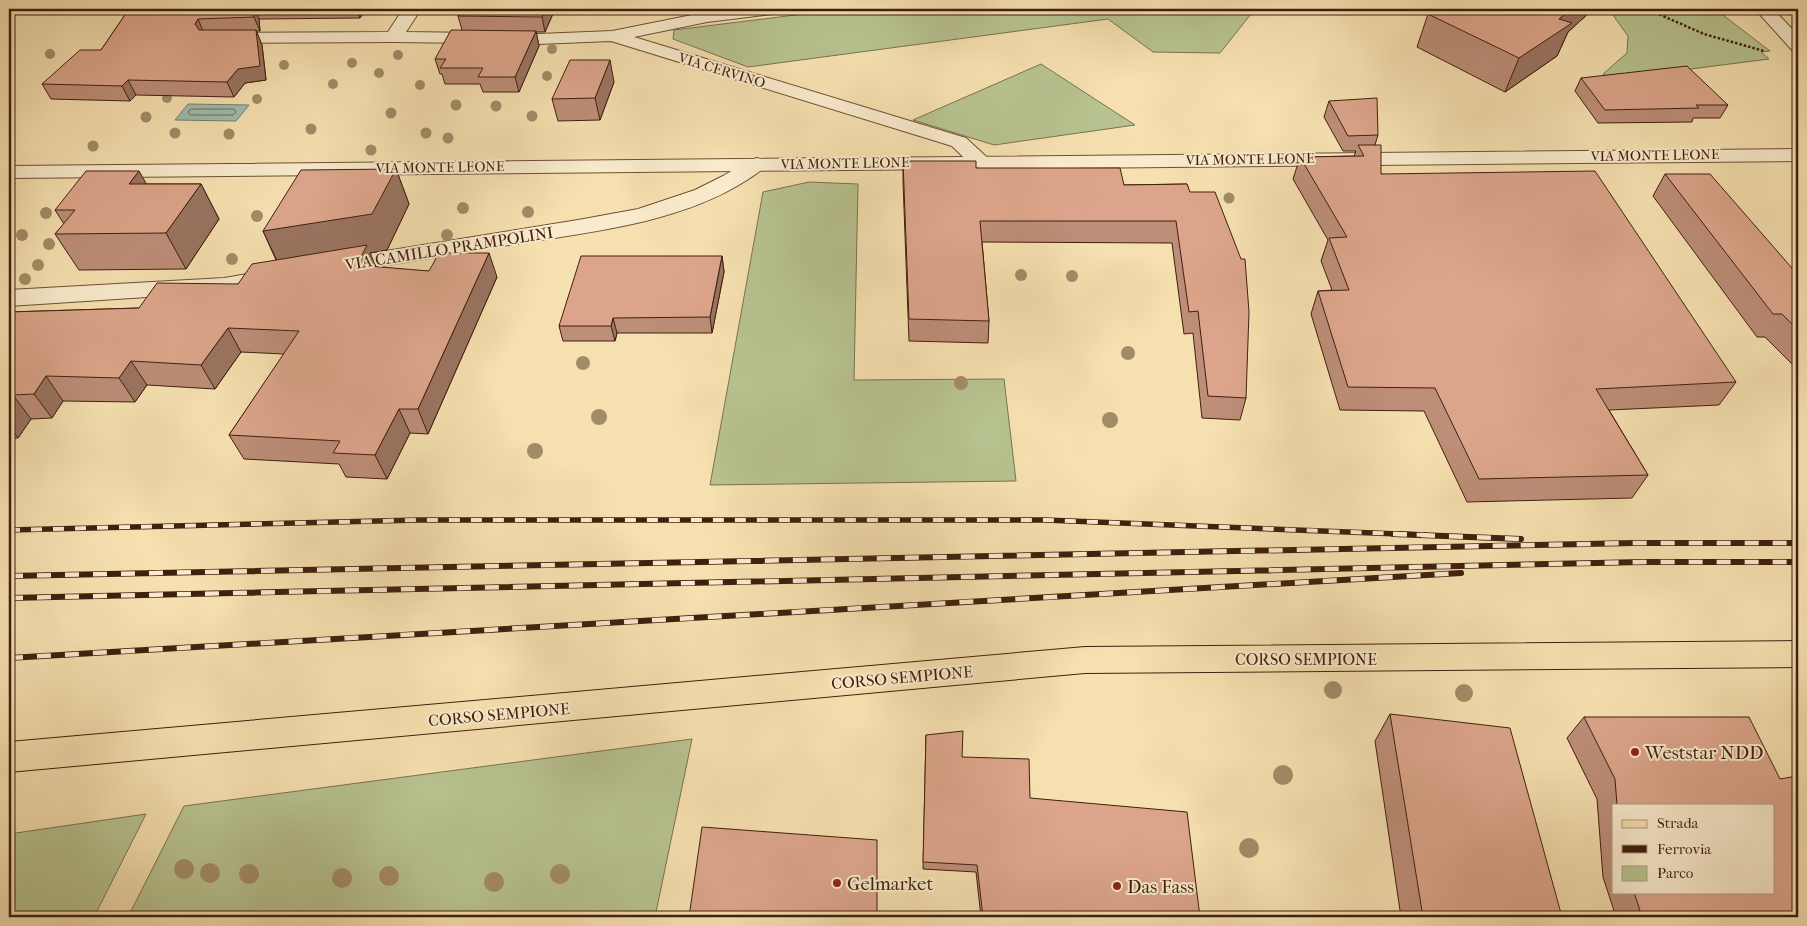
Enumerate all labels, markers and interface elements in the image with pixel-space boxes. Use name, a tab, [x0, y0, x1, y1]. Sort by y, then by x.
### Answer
street label: VIA CERVINO	[675, 49, 767, 92]
street label: VIA MONTE LEONE	[1589, 146, 1720, 165]
street label: VIA MONTE LEONE	[1184, 150, 1315, 169]
street label: VIA MONTE LEONE	[779, 154, 910, 173]
street label: VIA MONTE LEONE	[374, 158, 505, 177]
street label: VIA CAMILLO PRAMPOLINI	[343, 223, 555, 275]
street label: CORSO SEMPIONE	[1235, 650, 1377, 669]
street label: CORSO SEMPIONE	[831, 662, 974, 693]
street label: CORSO SEMPIONE	[428, 699, 571, 730]
place label: Weststar NDD	[1644, 742, 1764, 764]
marker: Weststar NDD	[1629, 746, 1641, 758]
legend	[1612, 804, 1774, 894]
text: Strada	[1657, 814, 1700, 832]
text: Ferrovia	[1657, 840, 1712, 858]
text: Parco	[1657, 864, 1694, 882]
place label: Gelmarket	[847, 873, 933, 895]
place label: Das Fass	[1127, 876, 1194, 898]
marker: Gelmarket	[831, 877, 843, 889]
marker: Das Fass	[1111, 880, 1123, 892]

